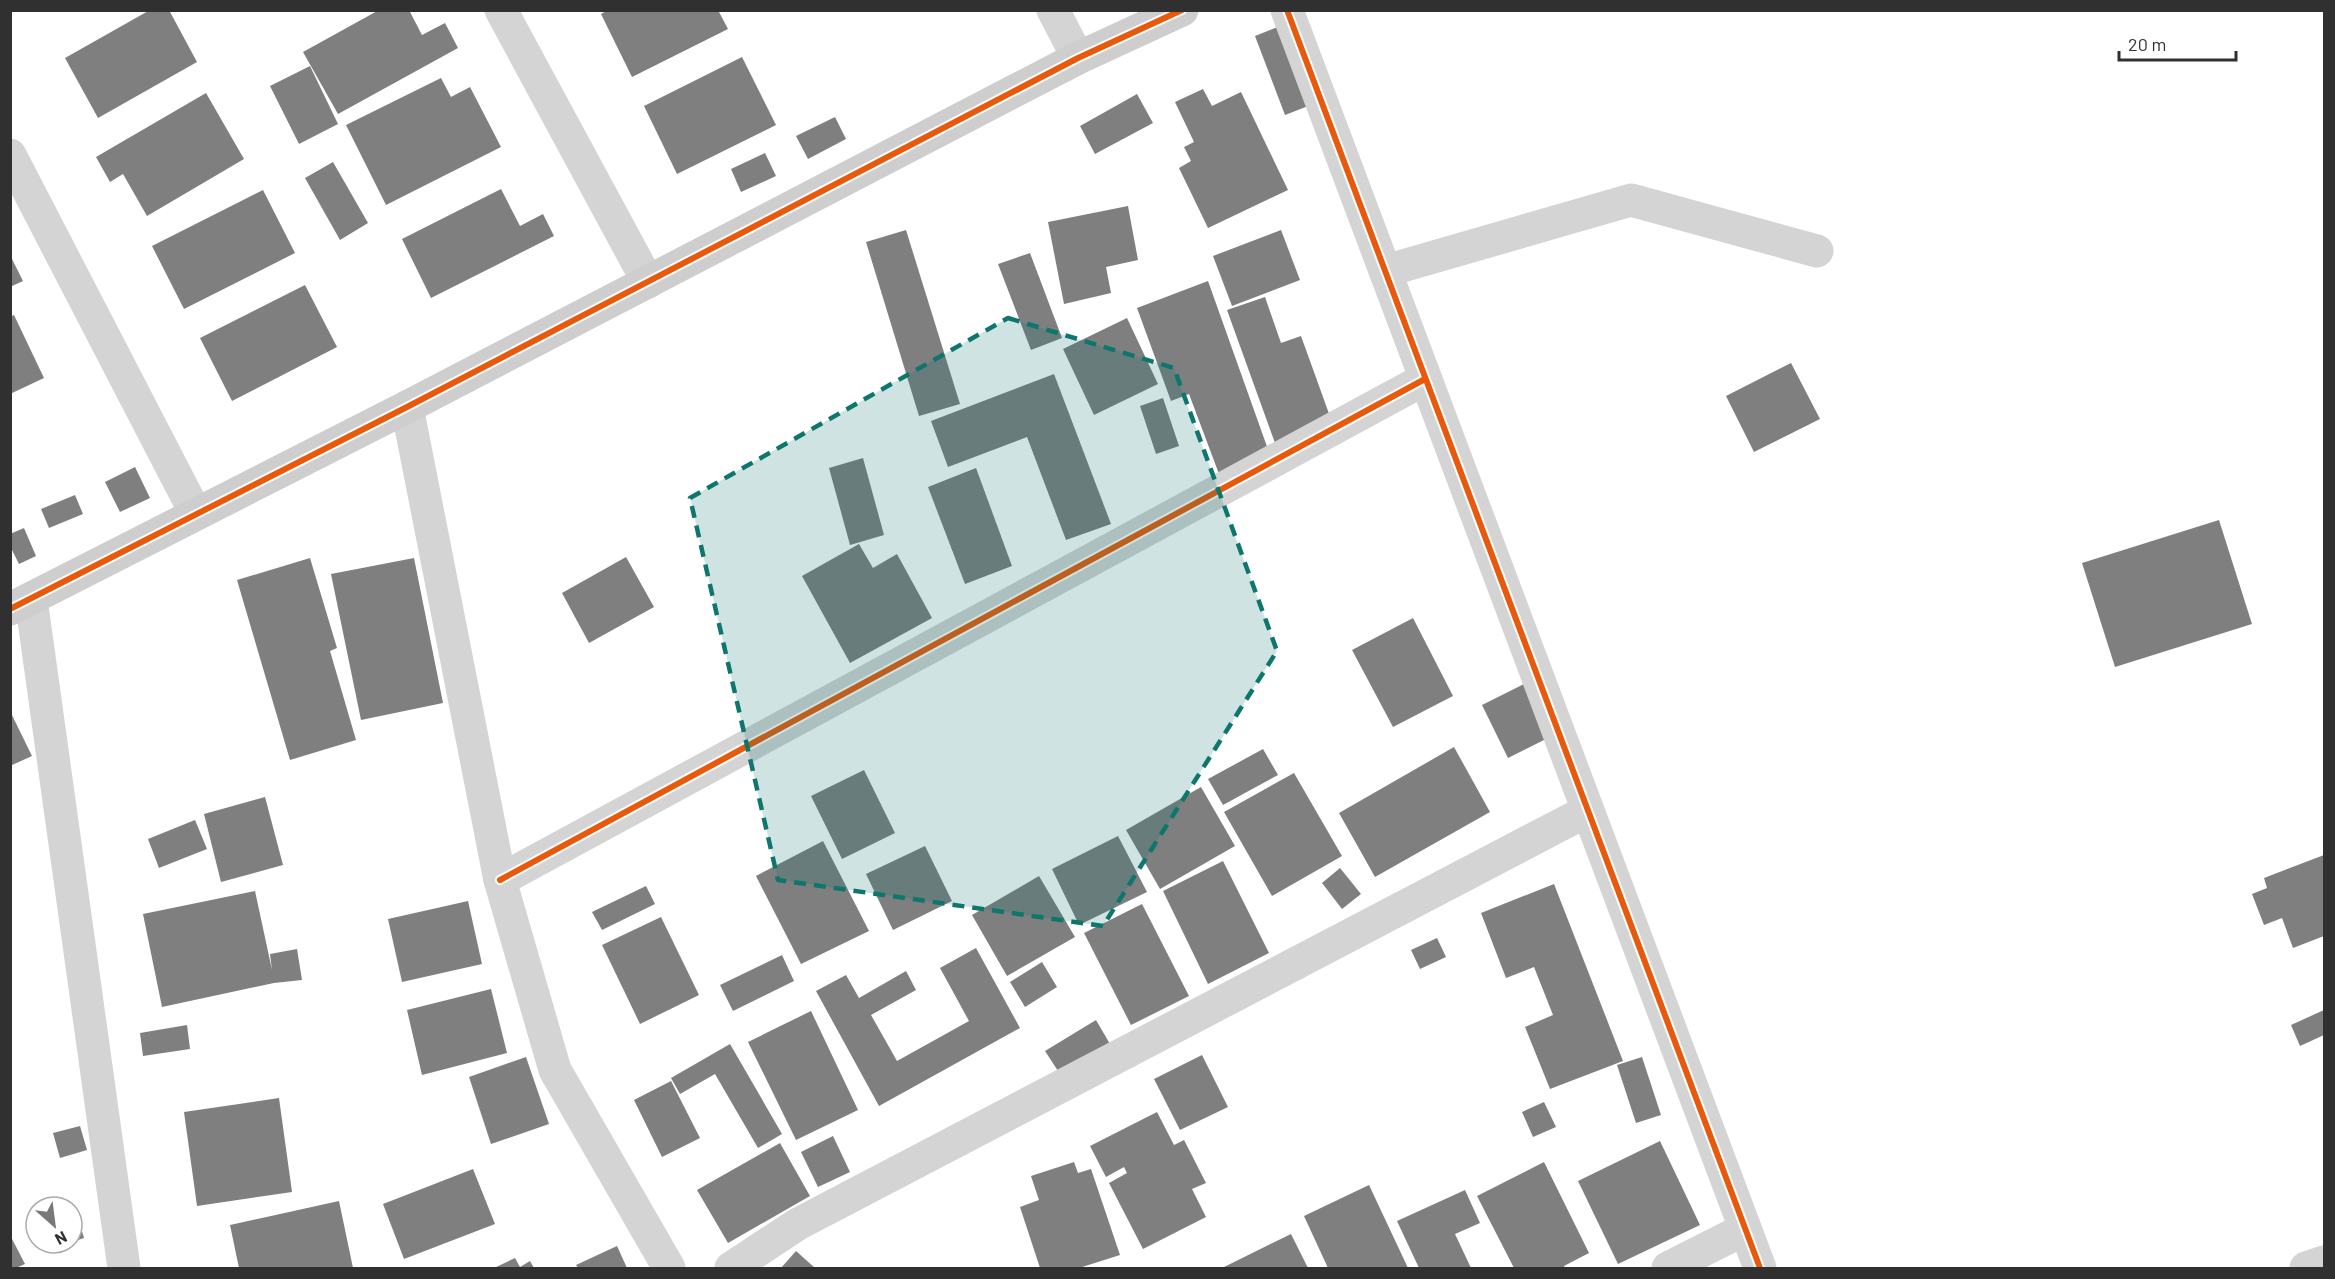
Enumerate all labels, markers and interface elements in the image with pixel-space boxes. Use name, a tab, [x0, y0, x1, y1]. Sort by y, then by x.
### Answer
scale bar	[2119, 24, 2236, 62]
text: 20 m	[2128, 33, 2166, 55]
north arrow	[24, 1195, 84, 1255]
text: N	[52, 1228, 70, 1250]

